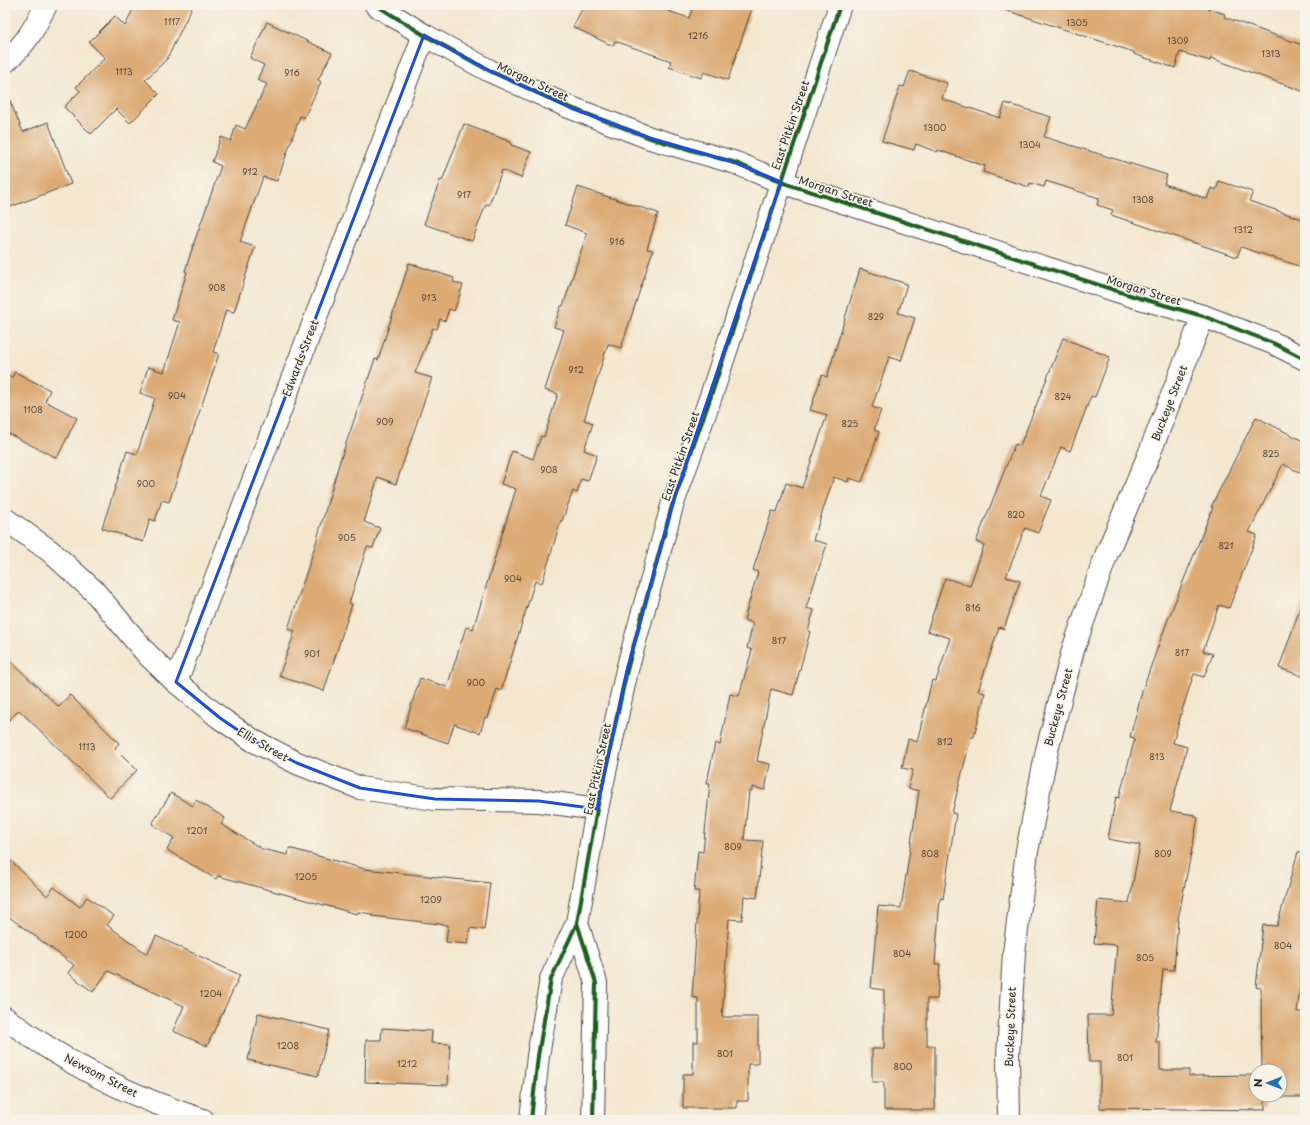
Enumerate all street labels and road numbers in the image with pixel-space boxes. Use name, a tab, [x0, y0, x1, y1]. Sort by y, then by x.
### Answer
street label: Morgan Street	[494, 57, 572, 105]
street label: East Pitkin Street	[767, 77, 813, 172]
street label: Morgan Street	[797, 171, 876, 211]
street label: Morgan Street	[1105, 271, 1184, 310]
street label: Edwards Street	[278, 317, 323, 399]
street label: Buckeye Street	[1147, 362, 1192, 444]
street label: East Pitkin Street	[657, 408, 703, 503]
street label: Buckeye Street	[1039, 666, 1077, 748]
street label: East Pitkin Street	[579, 721, 615, 817]
street label: Ellis Street	[234, 722, 292, 766]
street label: Buckeye Street	[1000, 986, 1020, 1067]
street label: Newsom Street	[61, 1049, 141, 1101]

